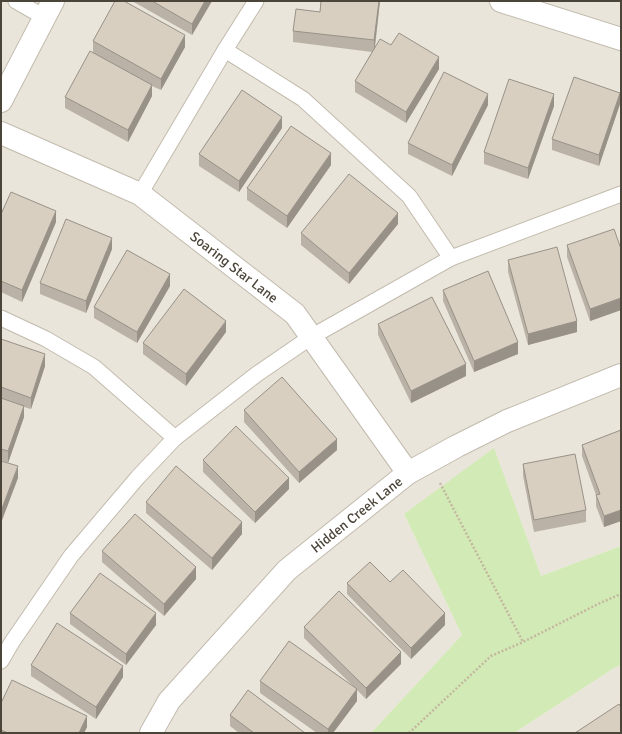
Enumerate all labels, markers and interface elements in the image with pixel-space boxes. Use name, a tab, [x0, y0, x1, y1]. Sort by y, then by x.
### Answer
street label: Soaring Star Lane	[187, 228, 282, 306]
street label: Hidden Creek Lane	[307, 473, 406, 556]

